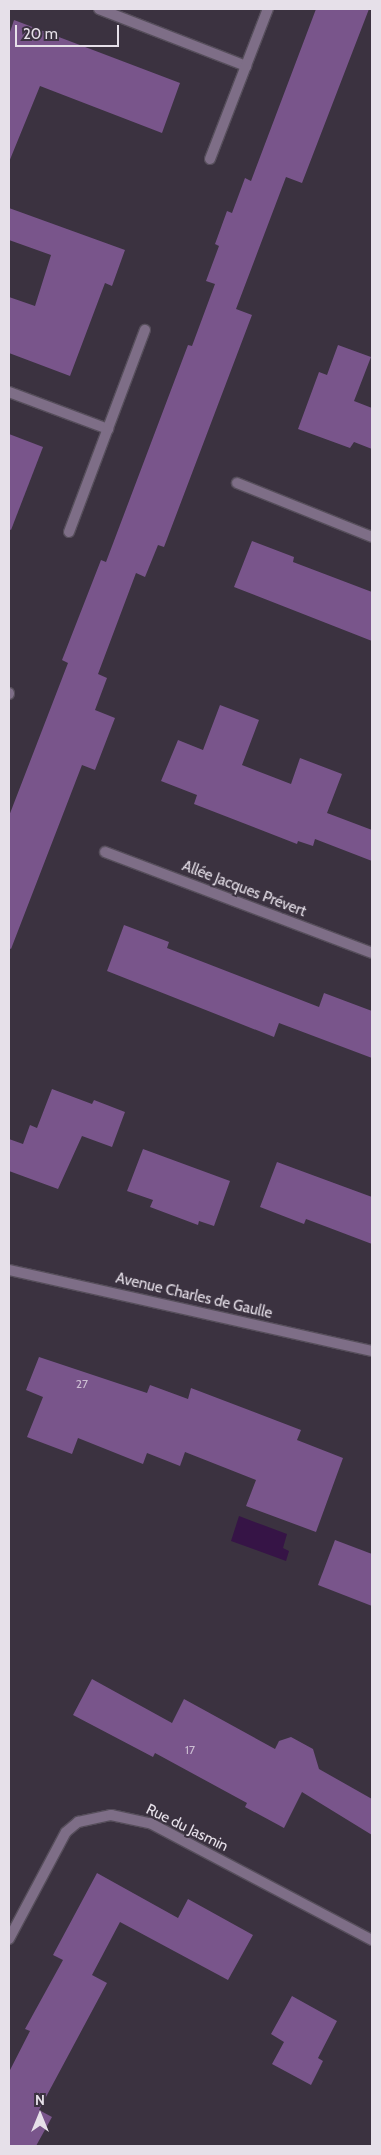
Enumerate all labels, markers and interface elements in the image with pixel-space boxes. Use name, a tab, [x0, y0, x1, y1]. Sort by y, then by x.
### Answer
scale bar	[18, 15, 121, 47]
text: 20 m	[23, 25, 58, 43]
street label: Allée Jacques Prévert	[179, 857, 309, 921]
street label: Avenue Charles de Gaulle	[114, 1269, 274, 1323]
house number: 27	[76, 1377, 88, 1391]
house number: 17	[185, 1743, 195, 1757]
street label: Rue du Jasmin	[143, 1800, 231, 1856]
north arrow	[15, 2090, 65, 2140]
text: N	[35, 2091, 45, 2109]

